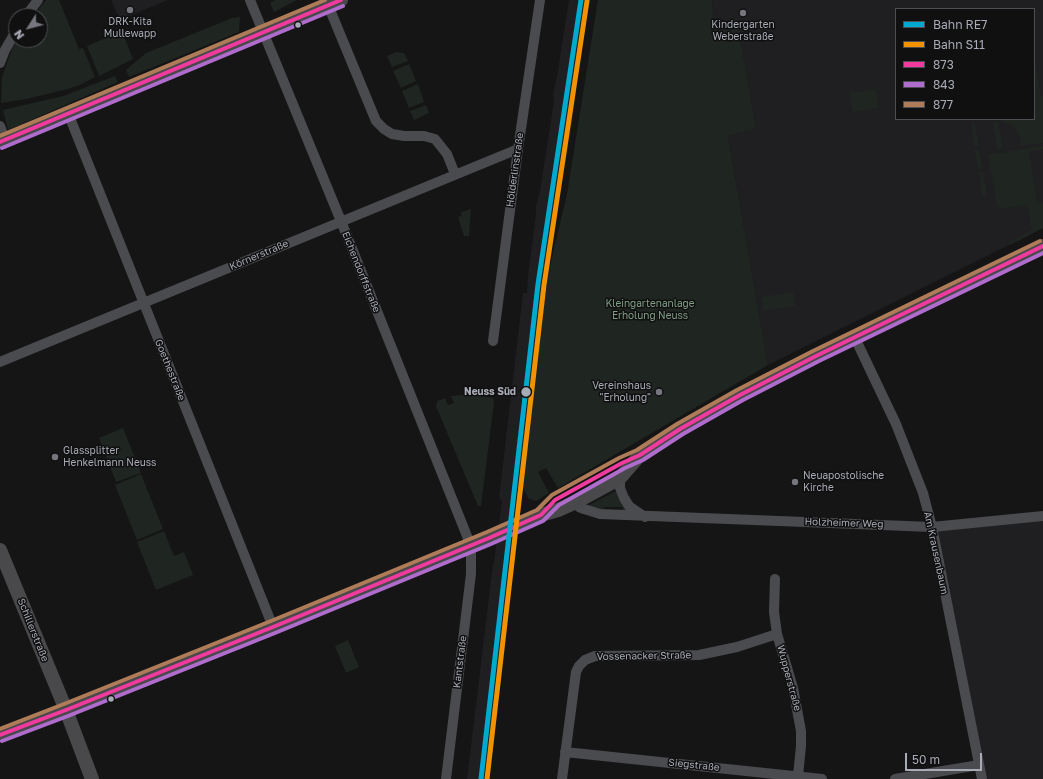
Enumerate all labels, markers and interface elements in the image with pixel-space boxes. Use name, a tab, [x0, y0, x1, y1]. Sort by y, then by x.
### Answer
marker: DRK-Kita Mullewapp	[125, 5, 135, 15]
north arrow	[8, 8, 48, 48]
marker: Kindergarten Weberstraße	[738, 8, 748, 18]
legend	[895, 8, 1035, 120]
place label: DRK-Kita Mullewapp	[104, 16, 156, 40]
text: Bahn RE7	[933, 17, 987, 32]
place label: Kindergarten Weberstraße	[711, 19, 775, 42]
unlabelled marker	[293, 20, 303, 30]
text: N	[11, 28, 26, 42]
text: Bahn S11	[933, 37, 985, 52]
text: 873	[933, 57, 954, 72]
text: 843	[933, 77, 955, 92]
text: 877	[933, 97, 953, 112]
street label: Hölderlinstraße	[504, 132, 526, 208]
street label: Eichendorffstraße	[339, 230, 383, 314]
street label: Körnerstraße	[228, 237, 290, 273]
park label: Kleingartenanlage Erholung Neuss	[606, 298, 694, 322]
street label: Goethestraße	[152, 338, 188, 402]
place label: Vereinshaus "Erholung"	[592, 380, 651, 404]
marker: Neuss Süd	[519, 385, 533, 399]
place label: Neuss Süd	[464, 386, 516, 398]
marker: Vereinshaus "Erholung"	[654, 387, 664, 397]
place label: Glassplitter Henkelmann Neuss	[63, 445, 156, 468]
marker: Glassplitter Henkelmann Neuss	[50, 452, 60, 462]
place label: Neuapostolische Kirche	[803, 470, 884, 494]
marker: Neuapostolische Kirche	[790, 477, 800, 487]
street label: Am Krausenbaum	[921, 510, 951, 596]
street label: Holzheimer Weg	[804, 516, 884, 530]
street label: Schillerstraße	[15, 597, 51, 663]
street label: Kantstraße	[451, 635, 469, 689]
street label: Wupperstraße	[774, 644, 804, 712]
street label: Vossenacker Straße	[597, 649, 691, 663]
unlabelled marker	[106, 694, 116, 704]
scale bar	[907, 745, 984, 771]
text: 50 m	[912, 752, 940, 767]
street label: Siegstraße	[668, 756, 720, 774]

